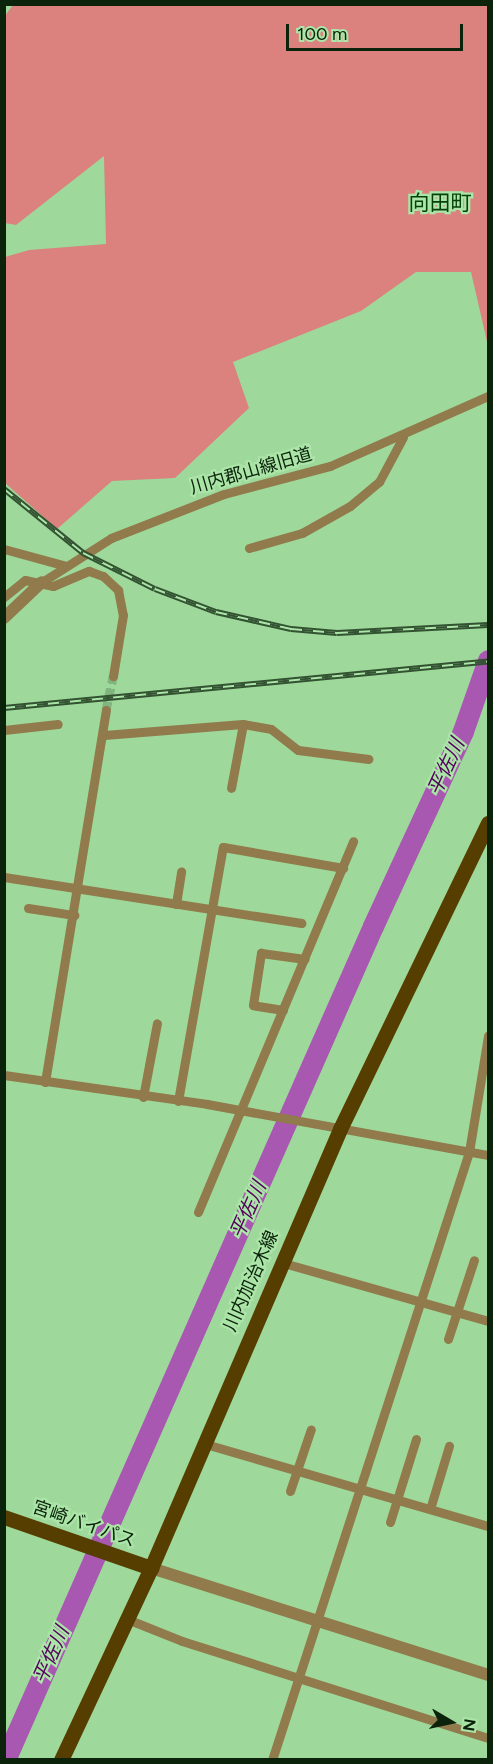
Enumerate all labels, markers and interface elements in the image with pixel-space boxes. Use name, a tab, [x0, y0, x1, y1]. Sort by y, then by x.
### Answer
scale bar	[289, 12, 466, 50]
text: 100 m	[297, 23, 347, 45]
district label: 向田町	[409, 190, 471, 216]
street label: 川内郡山線旧道	[187, 443, 315, 499]
water label: 平佐川	[422, 735, 470, 799]
water label: 平佐川	[225, 1178, 271, 1242]
street label: 川内加治木線	[219, 1227, 283, 1335]
street label: 宮崎バイパス	[29, 1496, 139, 1552]
water label: 平佐川	[28, 1623, 74, 1687]
north arrow	[421, 1692, 481, 1752]
text: N	[459, 1717, 480, 1732]

